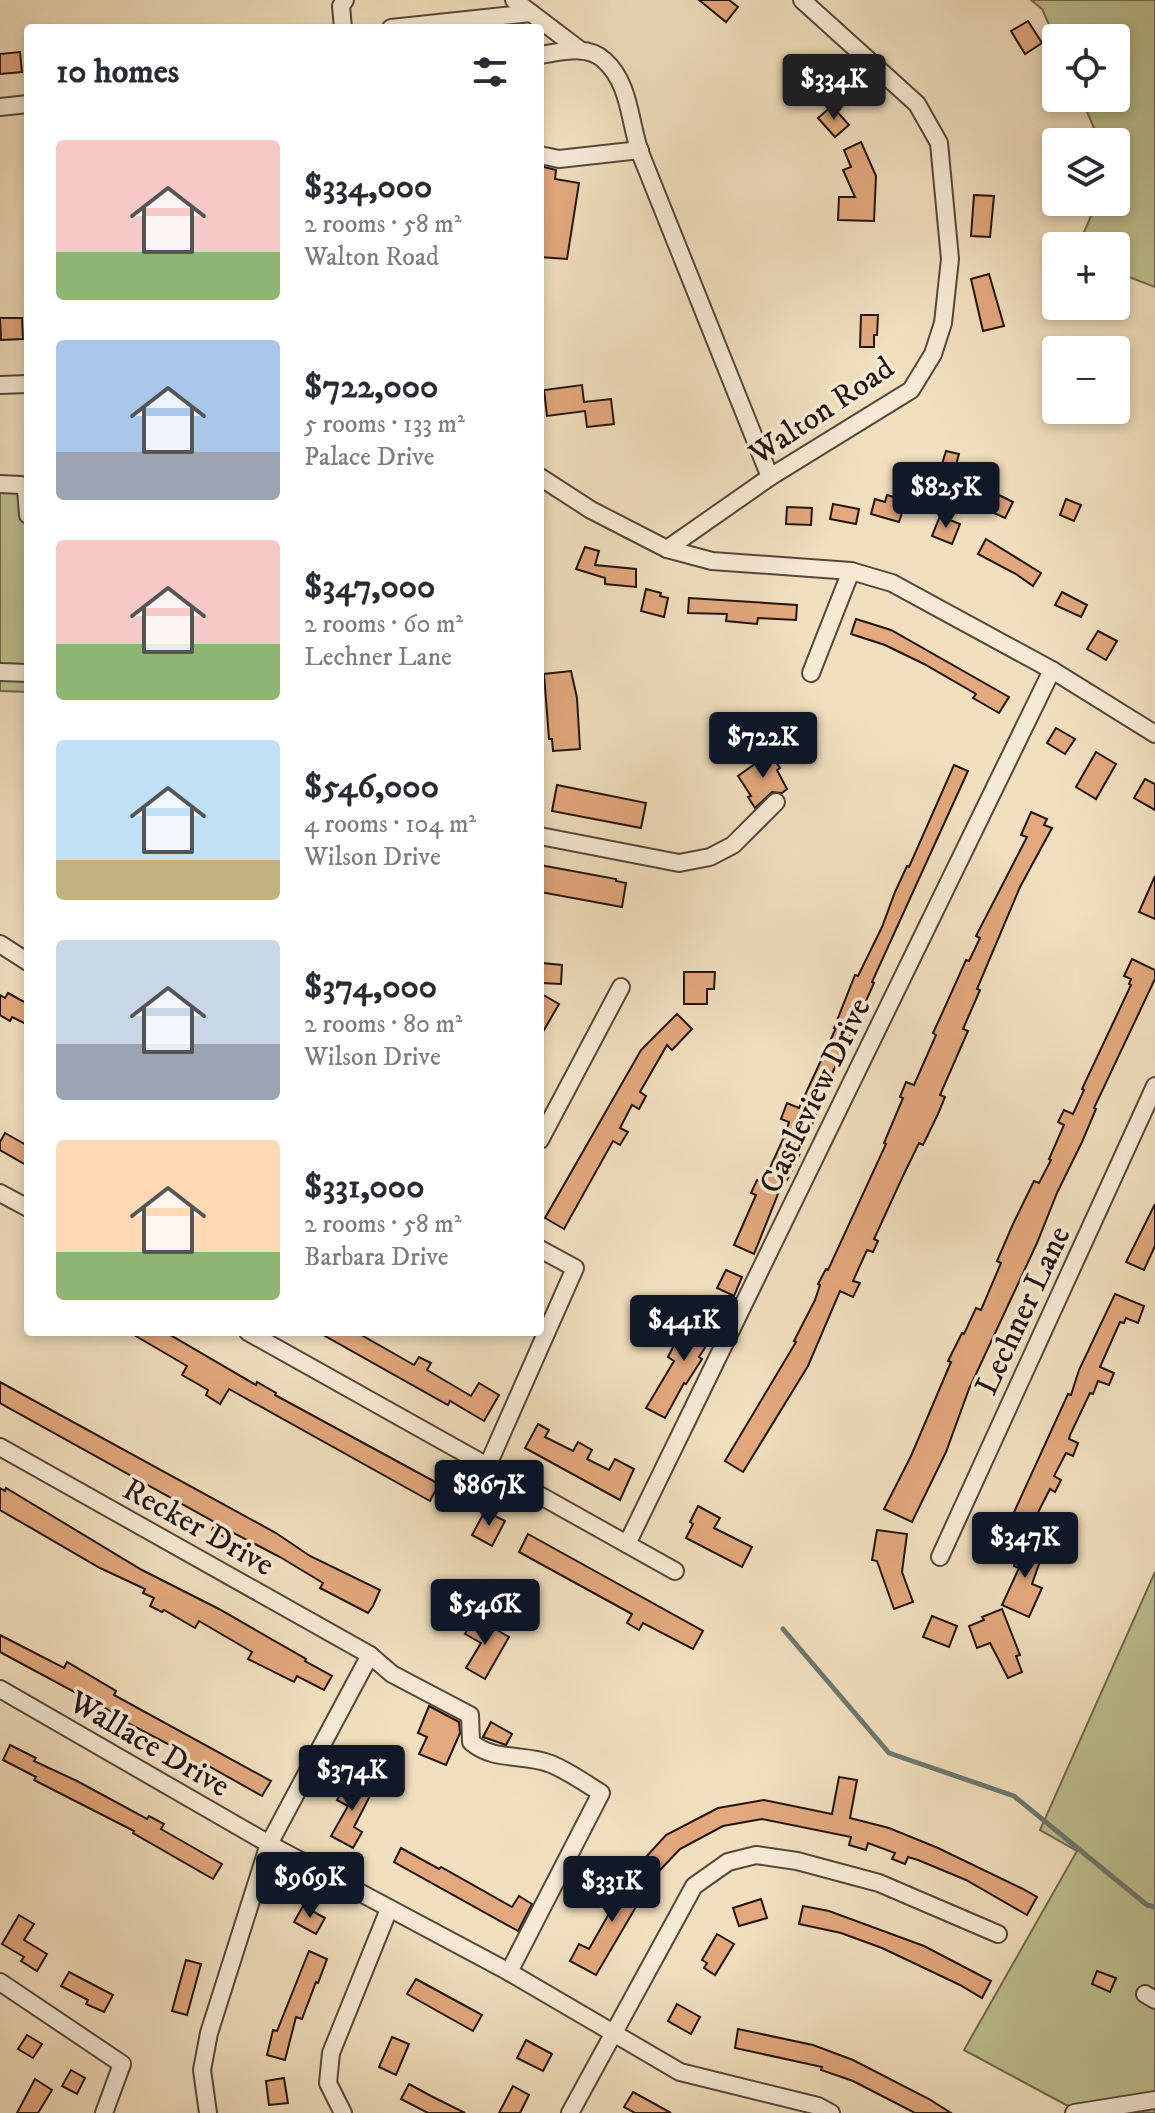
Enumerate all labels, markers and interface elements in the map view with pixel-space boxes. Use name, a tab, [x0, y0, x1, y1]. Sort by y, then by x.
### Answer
map controls	[1042, 24, 1130, 424]
button: locate	[1042, 24, 1130, 112]
icon: filters	[468, 50, 512, 94]
text: 10 homes	[56, 51, 179, 93]
pin: $334K	[778, 54, 890, 122]
text: $334K	[801, 63, 867, 96]
button: layers	[1042, 128, 1130, 216]
text: $334,000	[304, 166, 432, 208]
icon: home	[120, 172, 216, 268]
text: 2 rooms · 58 m²	[304, 208, 462, 241]
button: +	[1042, 232, 1130, 320]
text: Walton Road	[304, 241, 439, 274]
button: −	[1042, 336, 1130, 424]
street label: Walton Road	[741, 349, 902, 475]
text: $722,000	[304, 366, 438, 408]
icon: home	[120, 372, 216, 468]
text: 5 rooms · 133 m²	[304, 408, 465, 441]
text: Palace Drive	[304, 441, 434, 474]
pin: $825K	[890, 462, 1002, 530]
text: $825K	[910, 471, 982, 504]
text: $347,000	[304, 566, 435, 608]
icon: home	[120, 572, 216, 668]
text: 2 rooms · 60 m²	[304, 608, 463, 641]
text: Lechner Lane	[304, 641, 452, 674]
pin: $722K	[707, 712, 819, 780]
text: $722K	[727, 721, 799, 754]
text: $546,000	[304, 766, 439, 808]
icon: home	[120, 772, 216, 868]
text: 4 rooms · 104 m²	[304, 808, 476, 841]
text: Wilson Drive	[304, 841, 441, 874]
text: $374,000	[304, 966, 437, 1008]
icon: home	[120, 972, 216, 1068]
street label: Castleview Drive	[751, 992, 880, 1200]
text: 2 rooms · 80 m²	[304, 1008, 463, 1041]
text: Wilson Drive	[304, 1041, 441, 1074]
text: $331,000	[304, 1166, 424, 1208]
icon: home	[120, 1172, 216, 1268]
text: 2 rooms · 58 m²	[304, 1208, 462, 1241]
street label: Lechner Lane	[967, 1220, 1080, 1402]
text: Barbara Drive	[304, 1241, 449, 1274]
pin: $441K	[628, 1295, 740, 1363]
text: $441K	[648, 1304, 720, 1337]
pin: $867K	[433, 1460, 545, 1528]
text: $867K	[453, 1469, 525, 1502]
street label: Recker Drive	[115, 1470, 281, 1586]
pin: $347K	[969, 1512, 1081, 1580]
text: $347K	[990, 1521, 1060, 1554]
pin: $546K	[429, 1579, 541, 1647]
text: $546K	[449, 1588, 521, 1621]
street label: Wallace Drive	[61, 1682, 236, 1807]
pin: $374K	[296, 1745, 408, 1813]
text: $374K	[317, 1754, 387, 1787]
pin: $969K	[254, 1852, 366, 1920]
pin: $331K	[556, 1856, 668, 1924]
text: $969K	[274, 1861, 346, 1894]
text: $331K	[581, 1865, 643, 1898]

